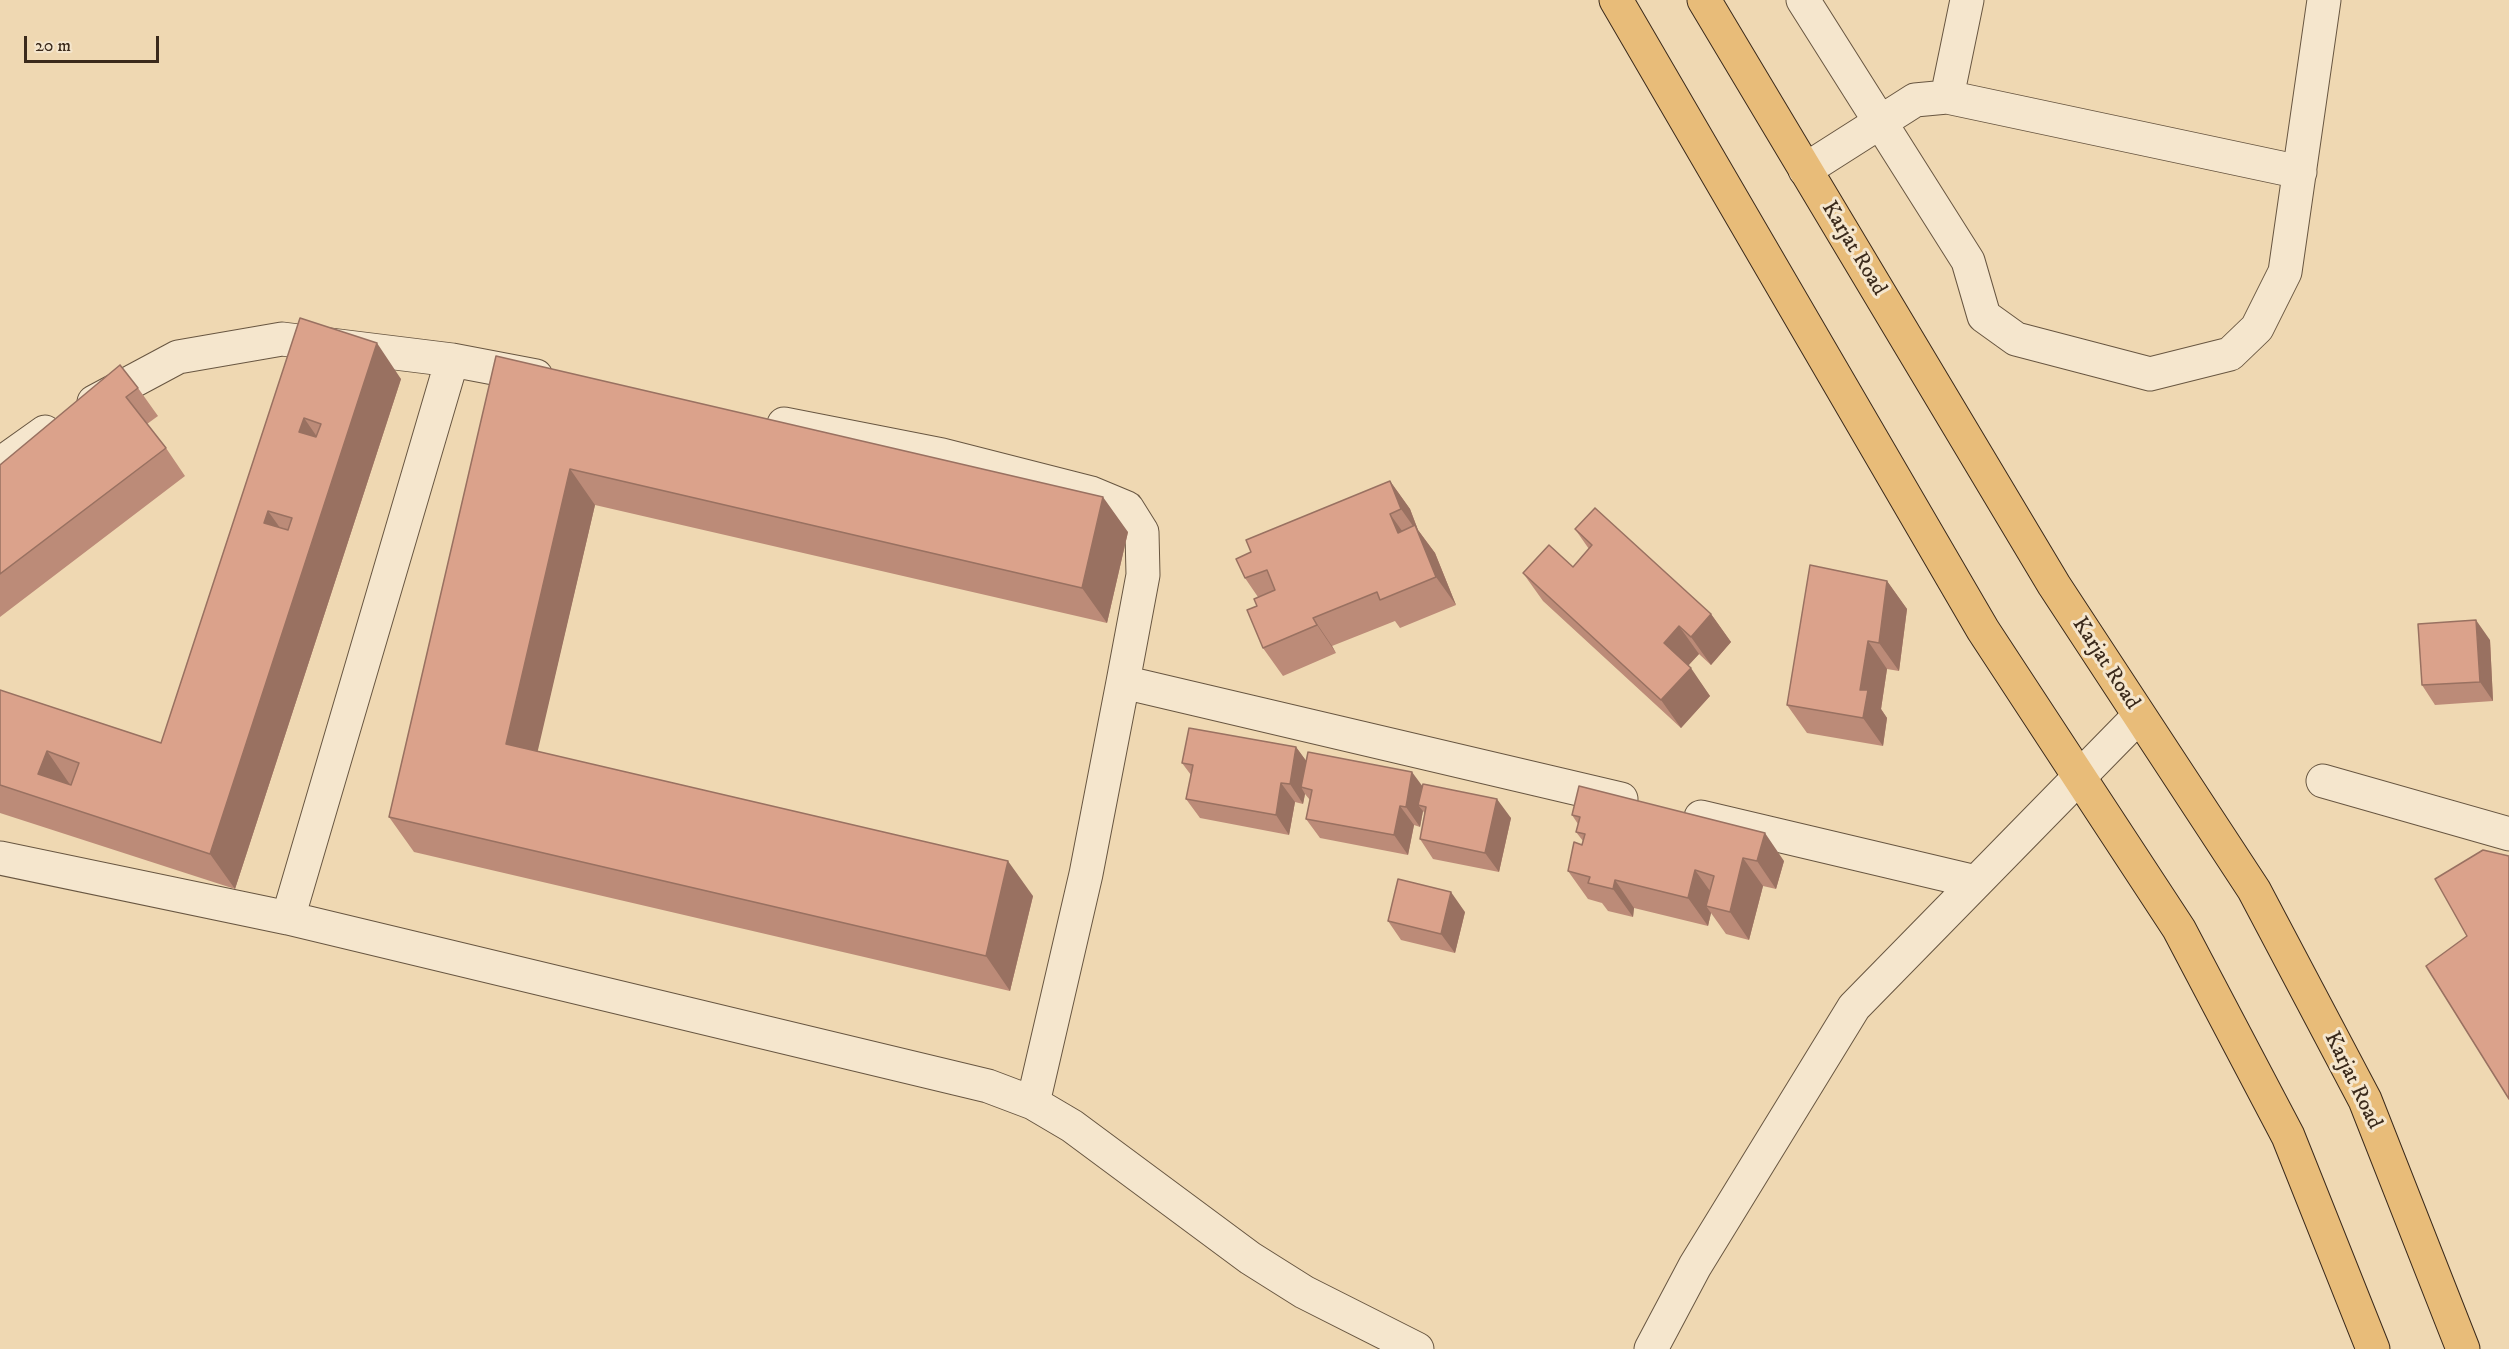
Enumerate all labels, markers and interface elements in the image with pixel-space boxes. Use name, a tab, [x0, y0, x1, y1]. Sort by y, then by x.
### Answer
scale bar	[27, 24, 162, 62]
text: 20 m	[35, 35, 71, 57]
street label: Karjat Road	[1815, 197, 1891, 301]
street label: Karjat Road	[2065, 613, 2145, 715]
street label: Karjat Road	[2317, 1028, 2387, 1134]

